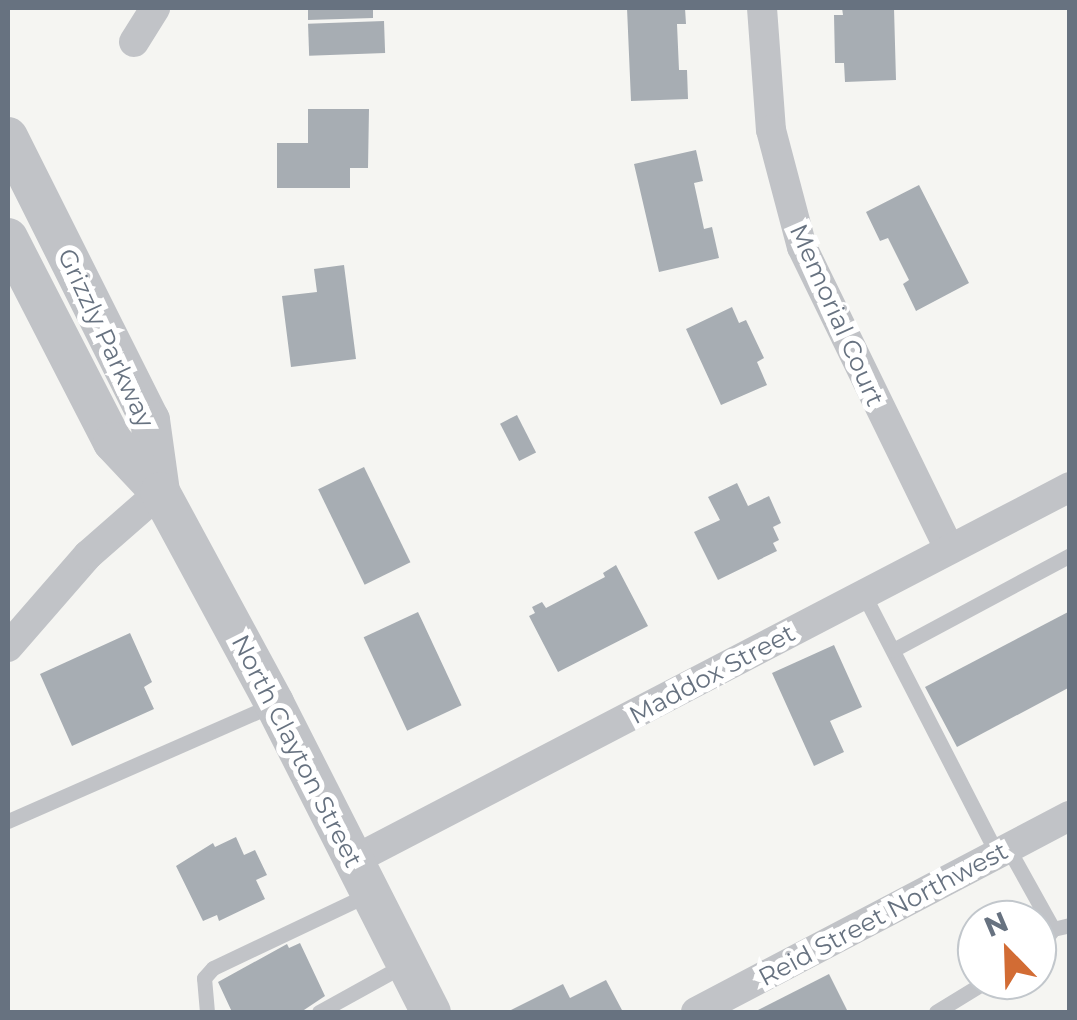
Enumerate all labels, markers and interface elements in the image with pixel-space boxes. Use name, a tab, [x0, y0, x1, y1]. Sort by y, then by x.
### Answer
street label: Memorial Court	[783, 219, 891, 411]
street label: Grizzly Parkway	[51, 244, 161, 432]
street label: Maddox Street	[624, 618, 800, 730]
street label: North Clayton Street	[225, 630, 369, 872]
street label: Reid Street Northwest	[753, 836, 1013, 992]
north arrow	[957, 900, 1057, 1000]

